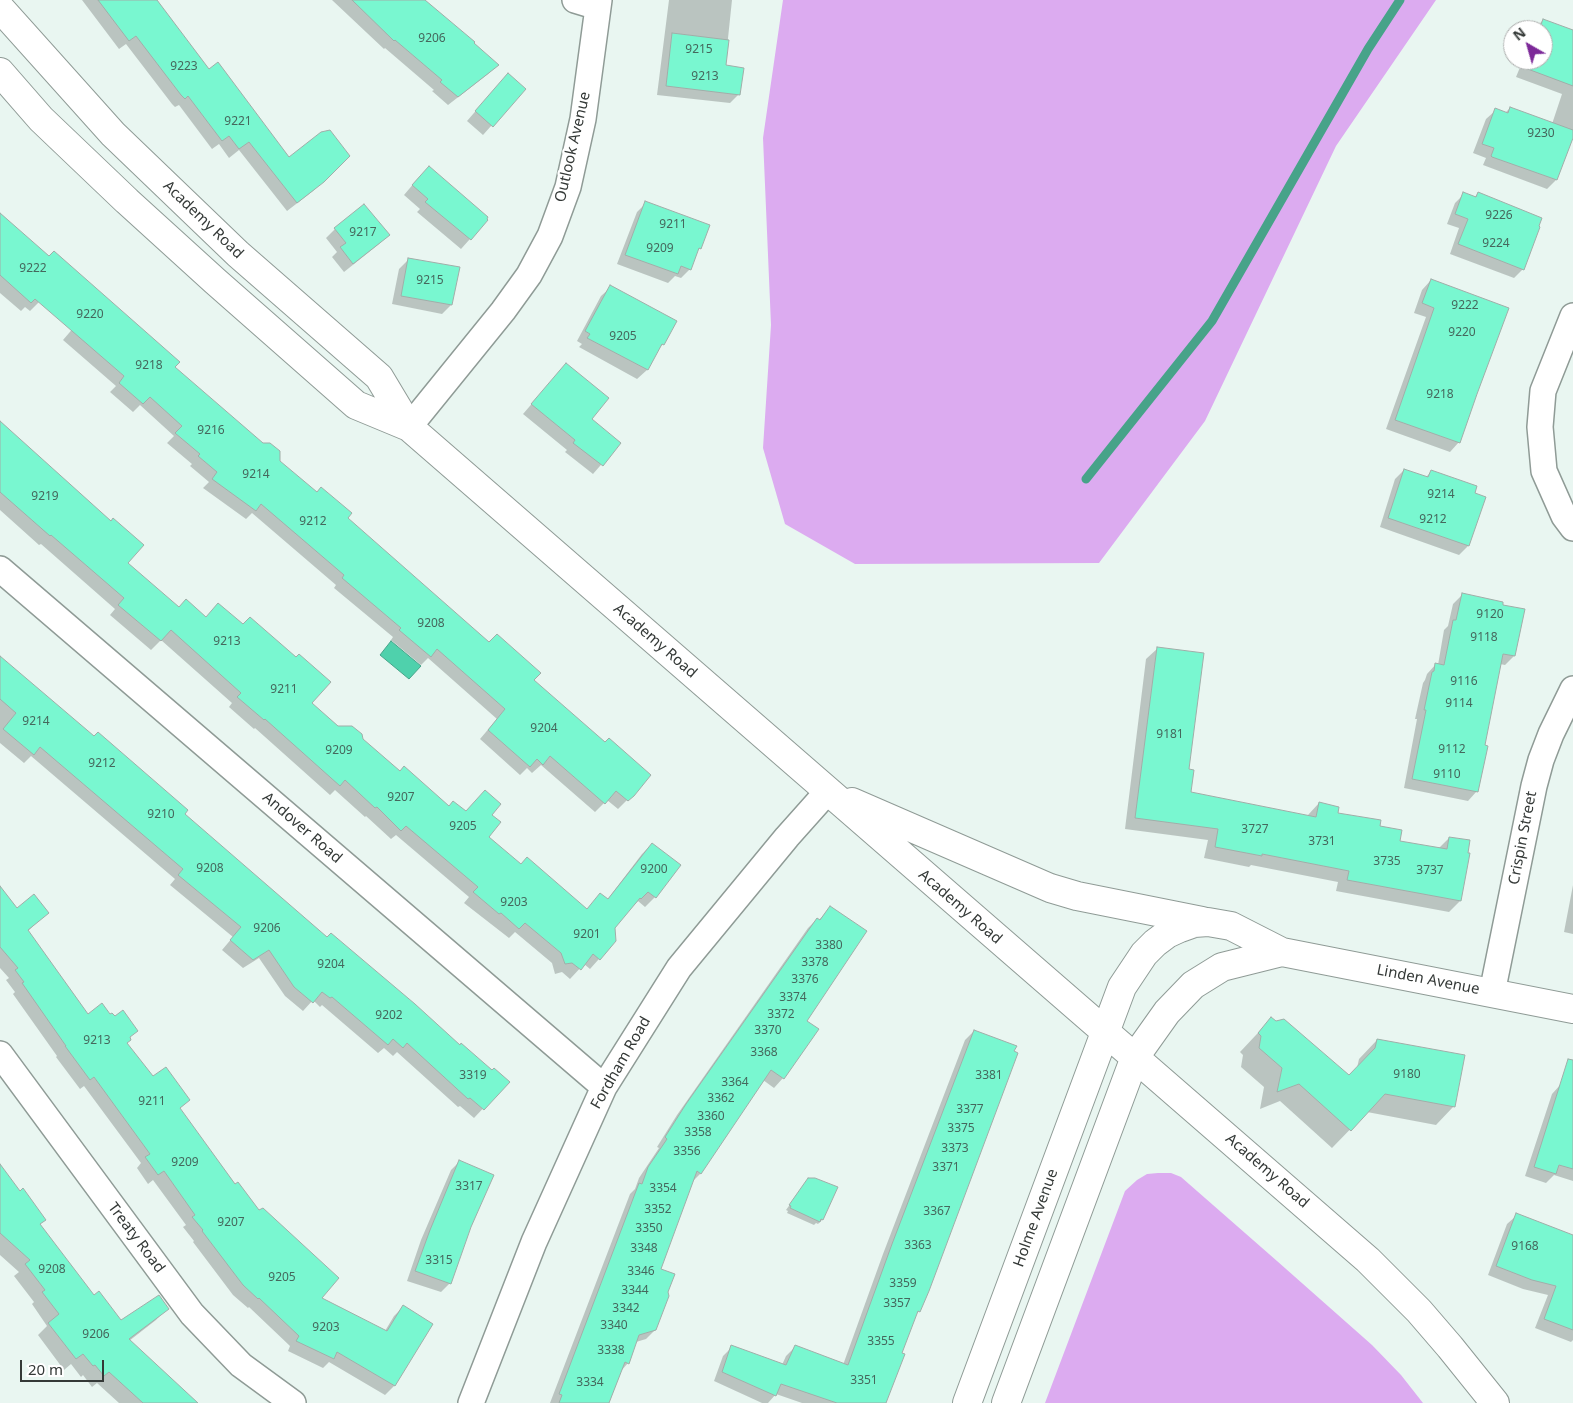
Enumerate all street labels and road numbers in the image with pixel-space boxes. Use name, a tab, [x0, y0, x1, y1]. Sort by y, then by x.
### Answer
street label: Outlook Avenue	[552, 90, 594, 204]
street label: Academy Road	[159, 177, 247, 263]
street label: Academy Road	[610, 600, 700, 682]
street label: Andover Road	[259, 789, 345, 867]
street label: Crispin Street	[1505, 790, 1541, 886]
street label: Academy Road	[915, 866, 1005, 948]
street label: Linden Avenue	[1375, 961, 1481, 999]
street label: Fordham Road	[587, 1014, 655, 1112]
street label: Academy Road	[1222, 1130, 1312, 1212]
street label: Holme Avenue	[1010, 1166, 1062, 1270]
street label: Treaty Road	[104, 1199, 168, 1277]

